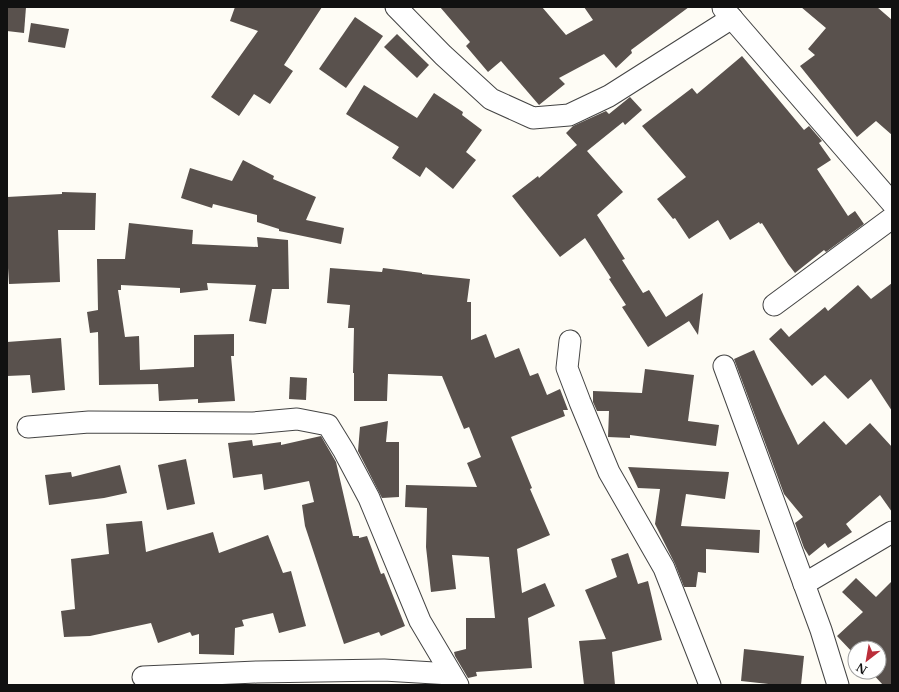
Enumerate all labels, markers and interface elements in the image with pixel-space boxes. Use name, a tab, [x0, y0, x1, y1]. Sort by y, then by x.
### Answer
north arrow	[847, 640, 887, 680]
text: N	[853, 660, 870, 677]

